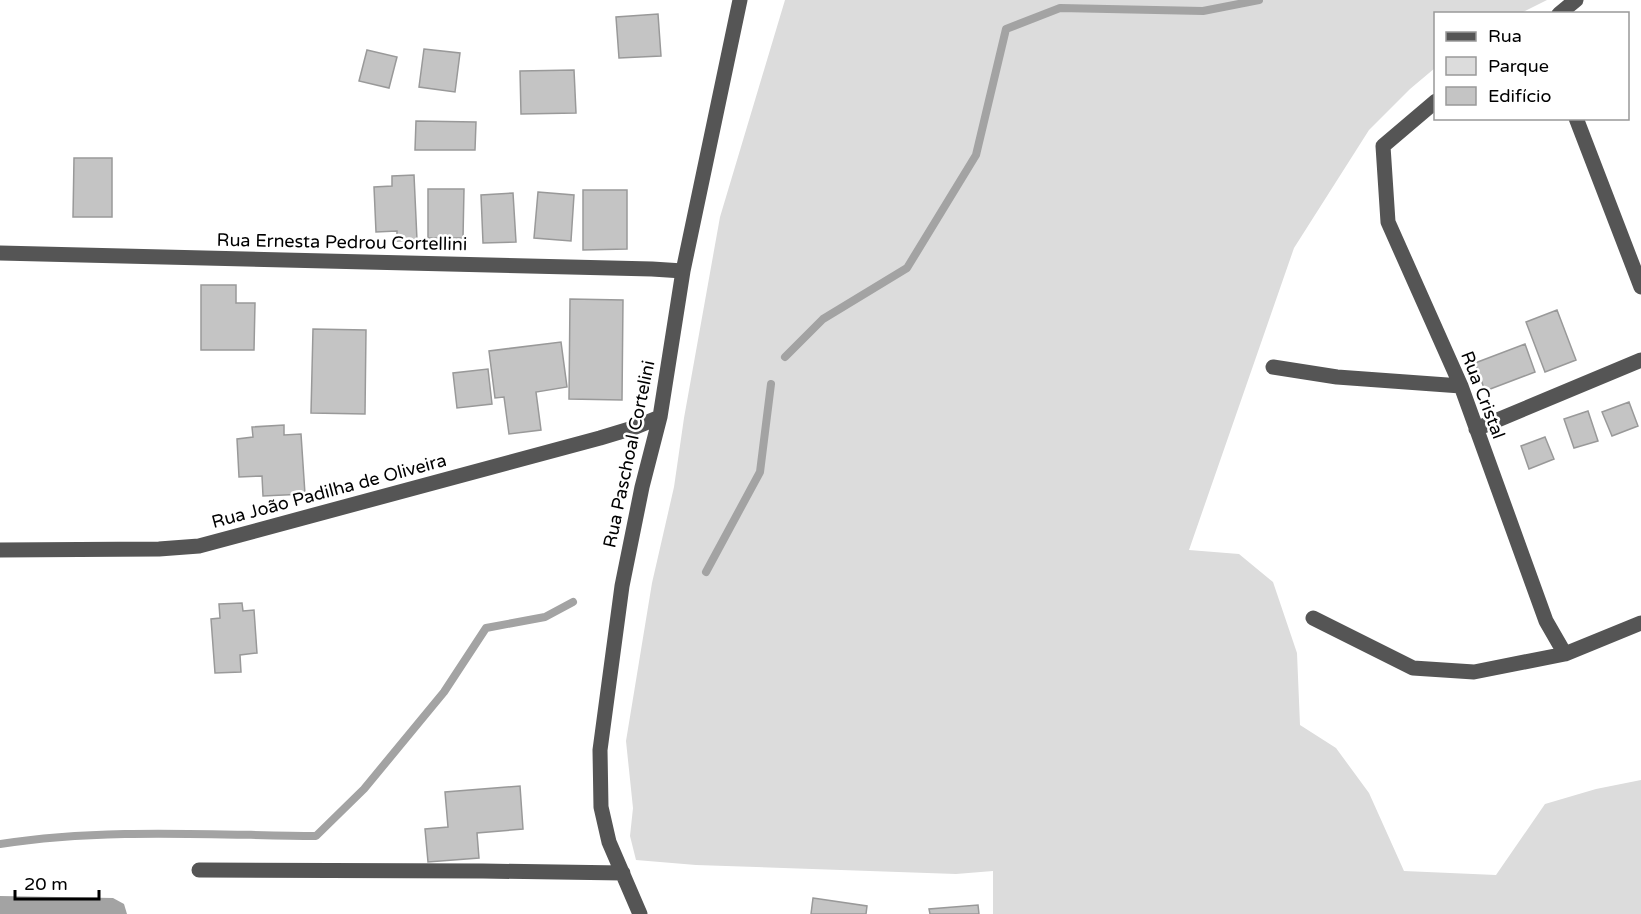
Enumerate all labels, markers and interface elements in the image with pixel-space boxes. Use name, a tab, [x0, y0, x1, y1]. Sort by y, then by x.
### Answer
legend	[1434, 12, 1629, 120]
text: Rua	[1488, 25, 1522, 47]
text: Parque	[1488, 55, 1549, 77]
text: Edifício	[1488, 85, 1552, 107]
street label: Rua Ernesta Pedrou Cortellini	[216, 229, 468, 255]
street label: Rua Cristal	[1456, 348, 1510, 442]
street label: Rua Paschoal Cortelini	[598, 358, 660, 550]
street label: Rua João Padilha de Oliveira	[209, 449, 449, 533]
scale bar	[15, 863, 99, 901]
text: 20 m	[24, 873, 68, 895]

